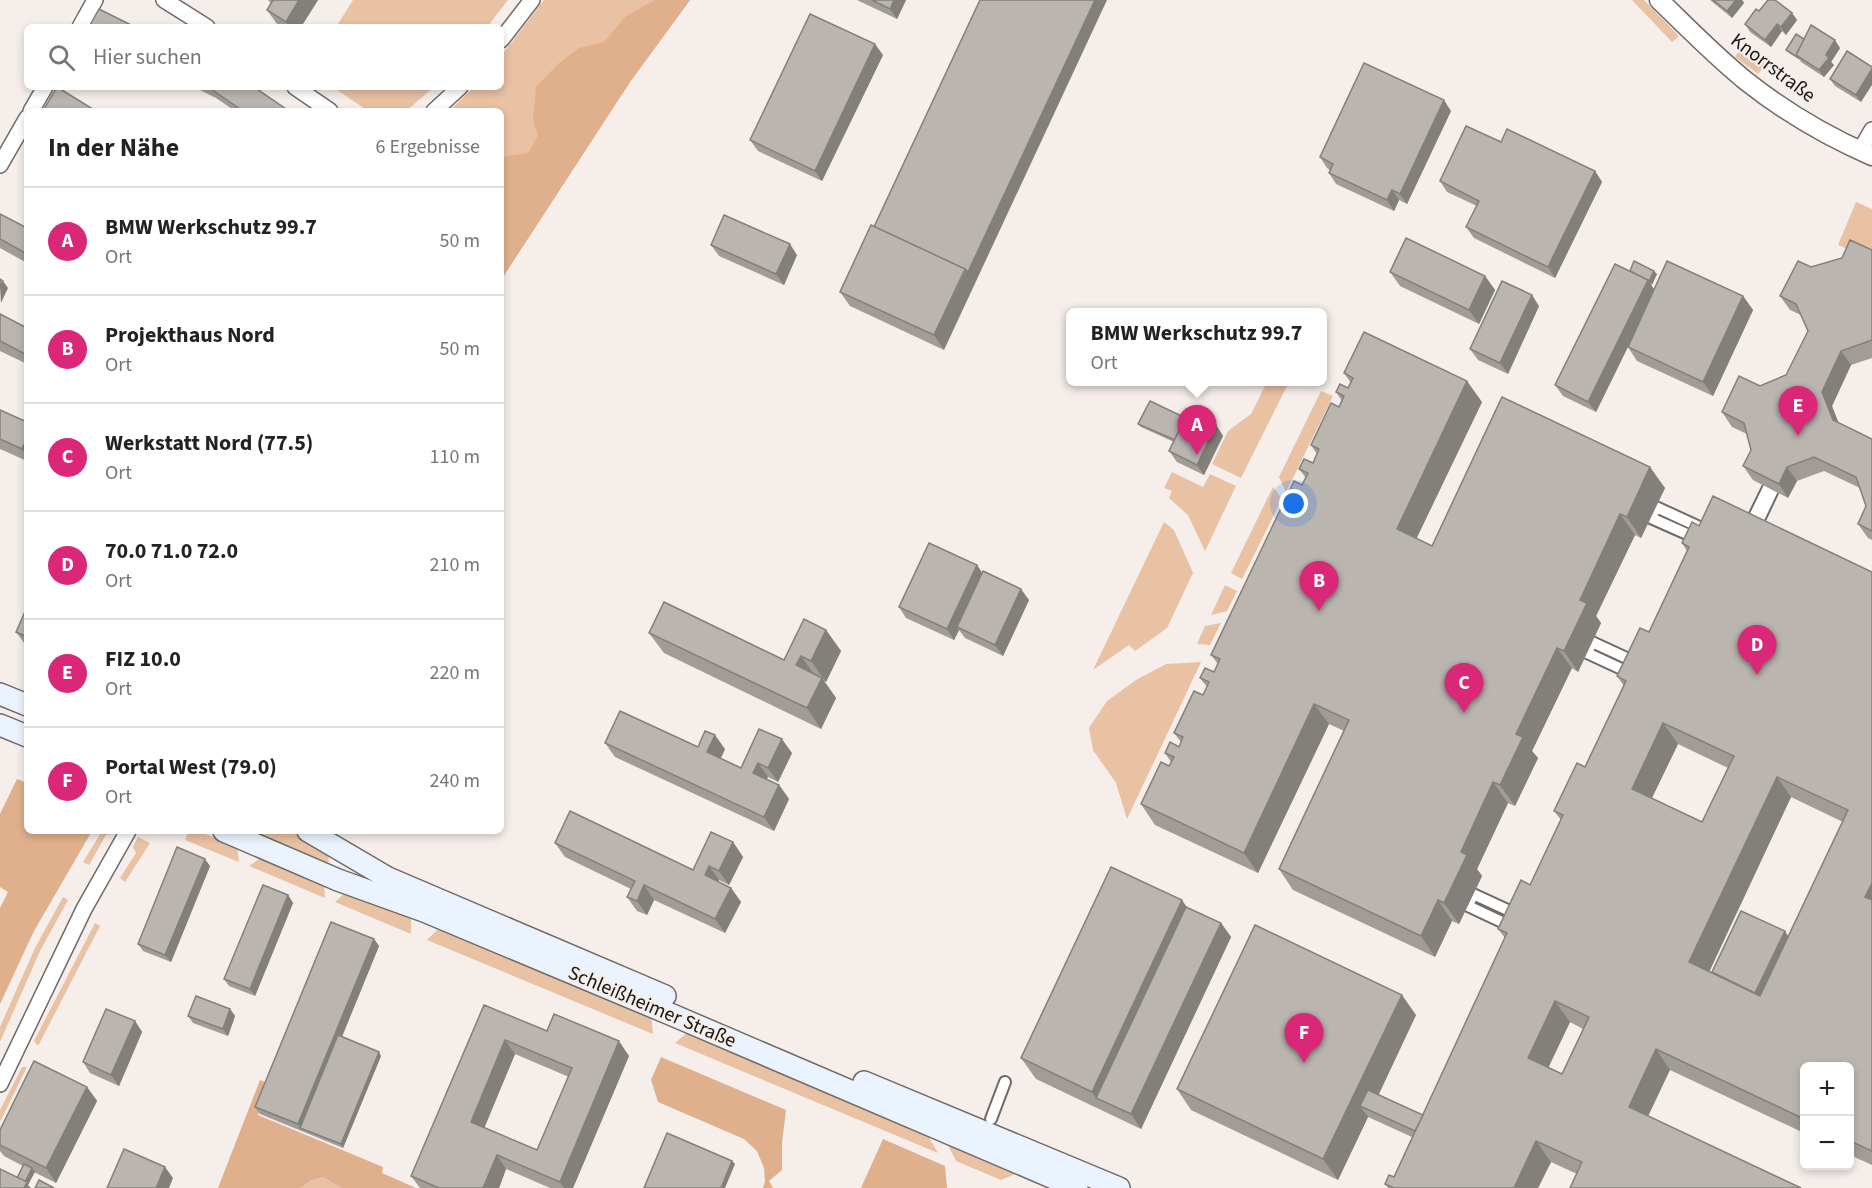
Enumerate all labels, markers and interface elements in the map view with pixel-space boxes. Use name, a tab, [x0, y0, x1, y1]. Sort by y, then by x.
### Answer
search box	[24, 24, 504, 90]
street label: Knorrstraße	[1725, 27, 1821, 109]
icon: search	[45, 41, 78, 74]
text: Hier suchen	[93, 41, 202, 73]
text: In der Nähe	[48, 129, 179, 166]
text: 6 Ergebnisse	[375, 133, 480, 161]
text: BMW Werkschutz 99.7	[105, 211, 317, 243]
text: A	[62, 227, 73, 255]
text: 50 m	[440, 227, 480, 255]
text: Ort	[105, 243, 132, 271]
popup	[1066, 308, 1327, 386]
text: BMW Werkschutz 99.7	[1091, 317, 1302, 349]
text: Projekthaus Nord	[105, 319, 275, 351]
text: B	[61, 335, 74, 363]
text: 50 m	[440, 335, 480, 363]
text: Ort	[1091, 349, 1118, 377]
text: Ort	[105, 351, 132, 379]
pin: E	[1778, 386, 1818, 436]
pin: A	[1178, 406, 1216, 455]
text: Werkstatt Nord (77.5)	[105, 427, 313, 459]
text: C	[62, 443, 73, 471]
text: 110 m	[430, 443, 480, 471]
text: Ort	[105, 459, 132, 487]
your location	[1279, 489, 1308, 518]
text: 70.0 71.0 72.0	[105, 535, 238, 567]
text: D	[61, 551, 74, 579]
text: 210 m	[430, 551, 480, 579]
pin: B	[1300, 562, 1338, 611]
text: Ort	[105, 567, 132, 595]
pin: D	[1738, 626, 1776, 675]
text: FIZ 10.0	[105, 643, 181, 675]
text: E	[62, 659, 73, 687]
text: 220 m	[430, 659, 480, 687]
pin: C	[1444, 664, 1484, 713]
text: Ort	[105, 675, 132, 703]
text: Portal West (79.0)	[105, 751, 277, 783]
text: F	[62, 767, 73, 795]
text: 240 m	[430, 767, 480, 795]
text: Ort	[105, 783, 132, 811]
street label: Schleißheimer Straße	[564, 959, 740, 1055]
pin: F	[1284, 1014, 1324, 1063]
map controls	[1800, 1062, 1854, 1170]
button: +	[1800, 1062, 1854, 1116]
button: −	[1800, 1116, 1854, 1170]

